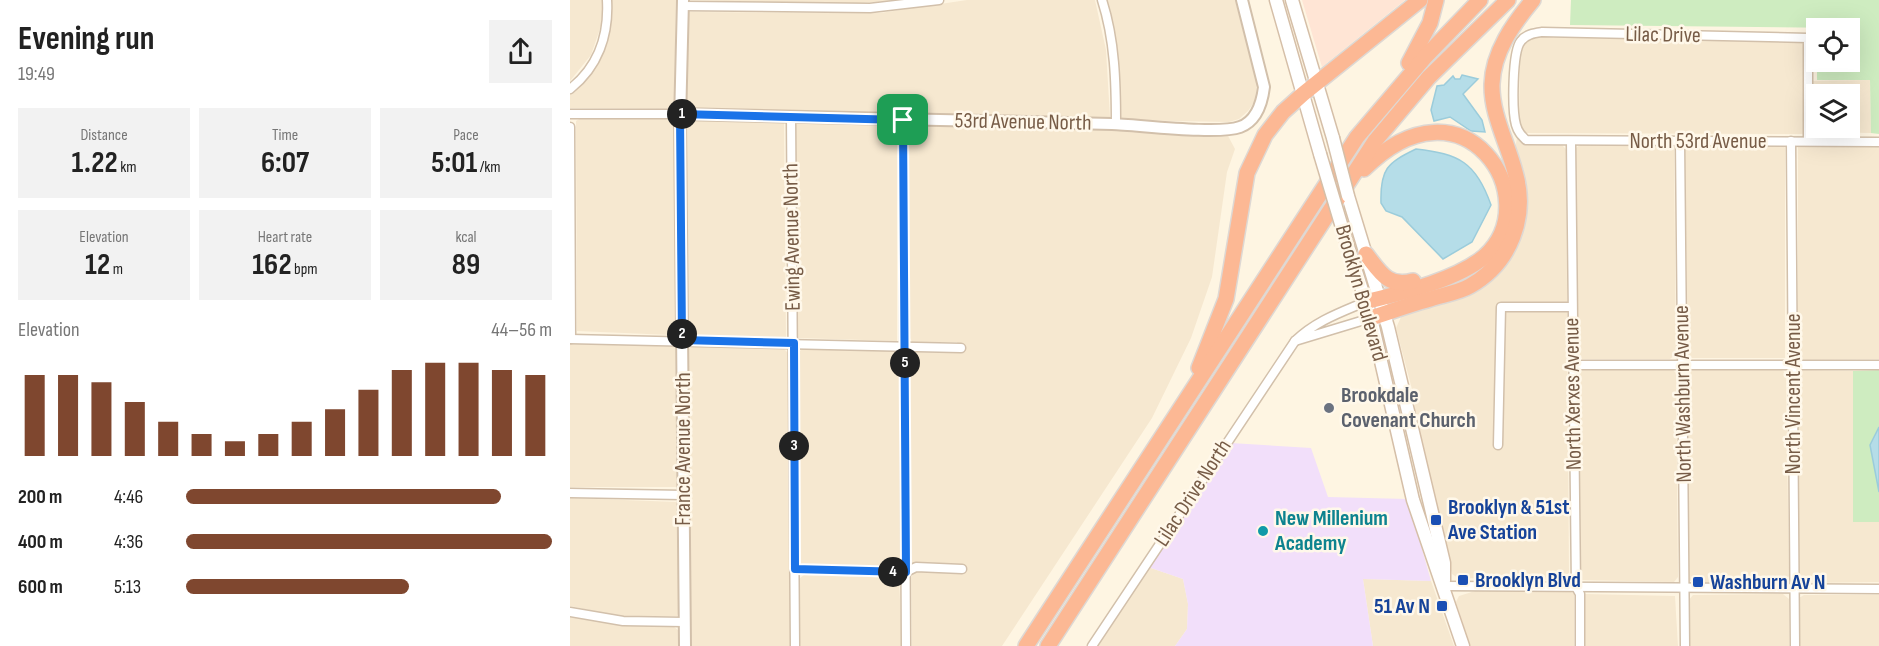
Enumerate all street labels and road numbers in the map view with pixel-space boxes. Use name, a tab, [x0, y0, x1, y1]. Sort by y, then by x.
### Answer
street label: Lilac Drive	[1625, 21, 1701, 49]
street label: 53rd Avenue North	[954, 107, 1092, 137]
street label: North 53rd Avenue	[1629, 128, 1767, 155]
street label: Ewing Avenue North	[777, 163, 807, 311]
street label: Brooklyn Boulevard	[1329, 222, 1393, 364]
street label: North Washburn Avenue	[1668, 305, 1698, 483]
street label: North Vincent Avenue	[1780, 313, 1807, 475]
street label: North Xerxes Avenue	[1558, 318, 1588, 470]
street label: France Avenue North	[670, 372, 697, 526]
street label: Lilac Drive North	[1148, 434, 1238, 552]

